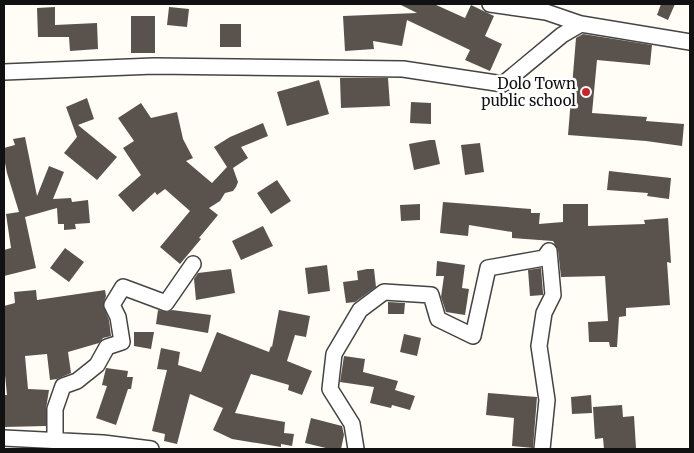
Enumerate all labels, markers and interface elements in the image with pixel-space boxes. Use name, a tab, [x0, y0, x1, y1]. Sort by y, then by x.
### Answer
place label: Dolo Town public school	[481, 74, 576, 110]
marker: Dolo Town public school	[580, 86, 592, 98]

